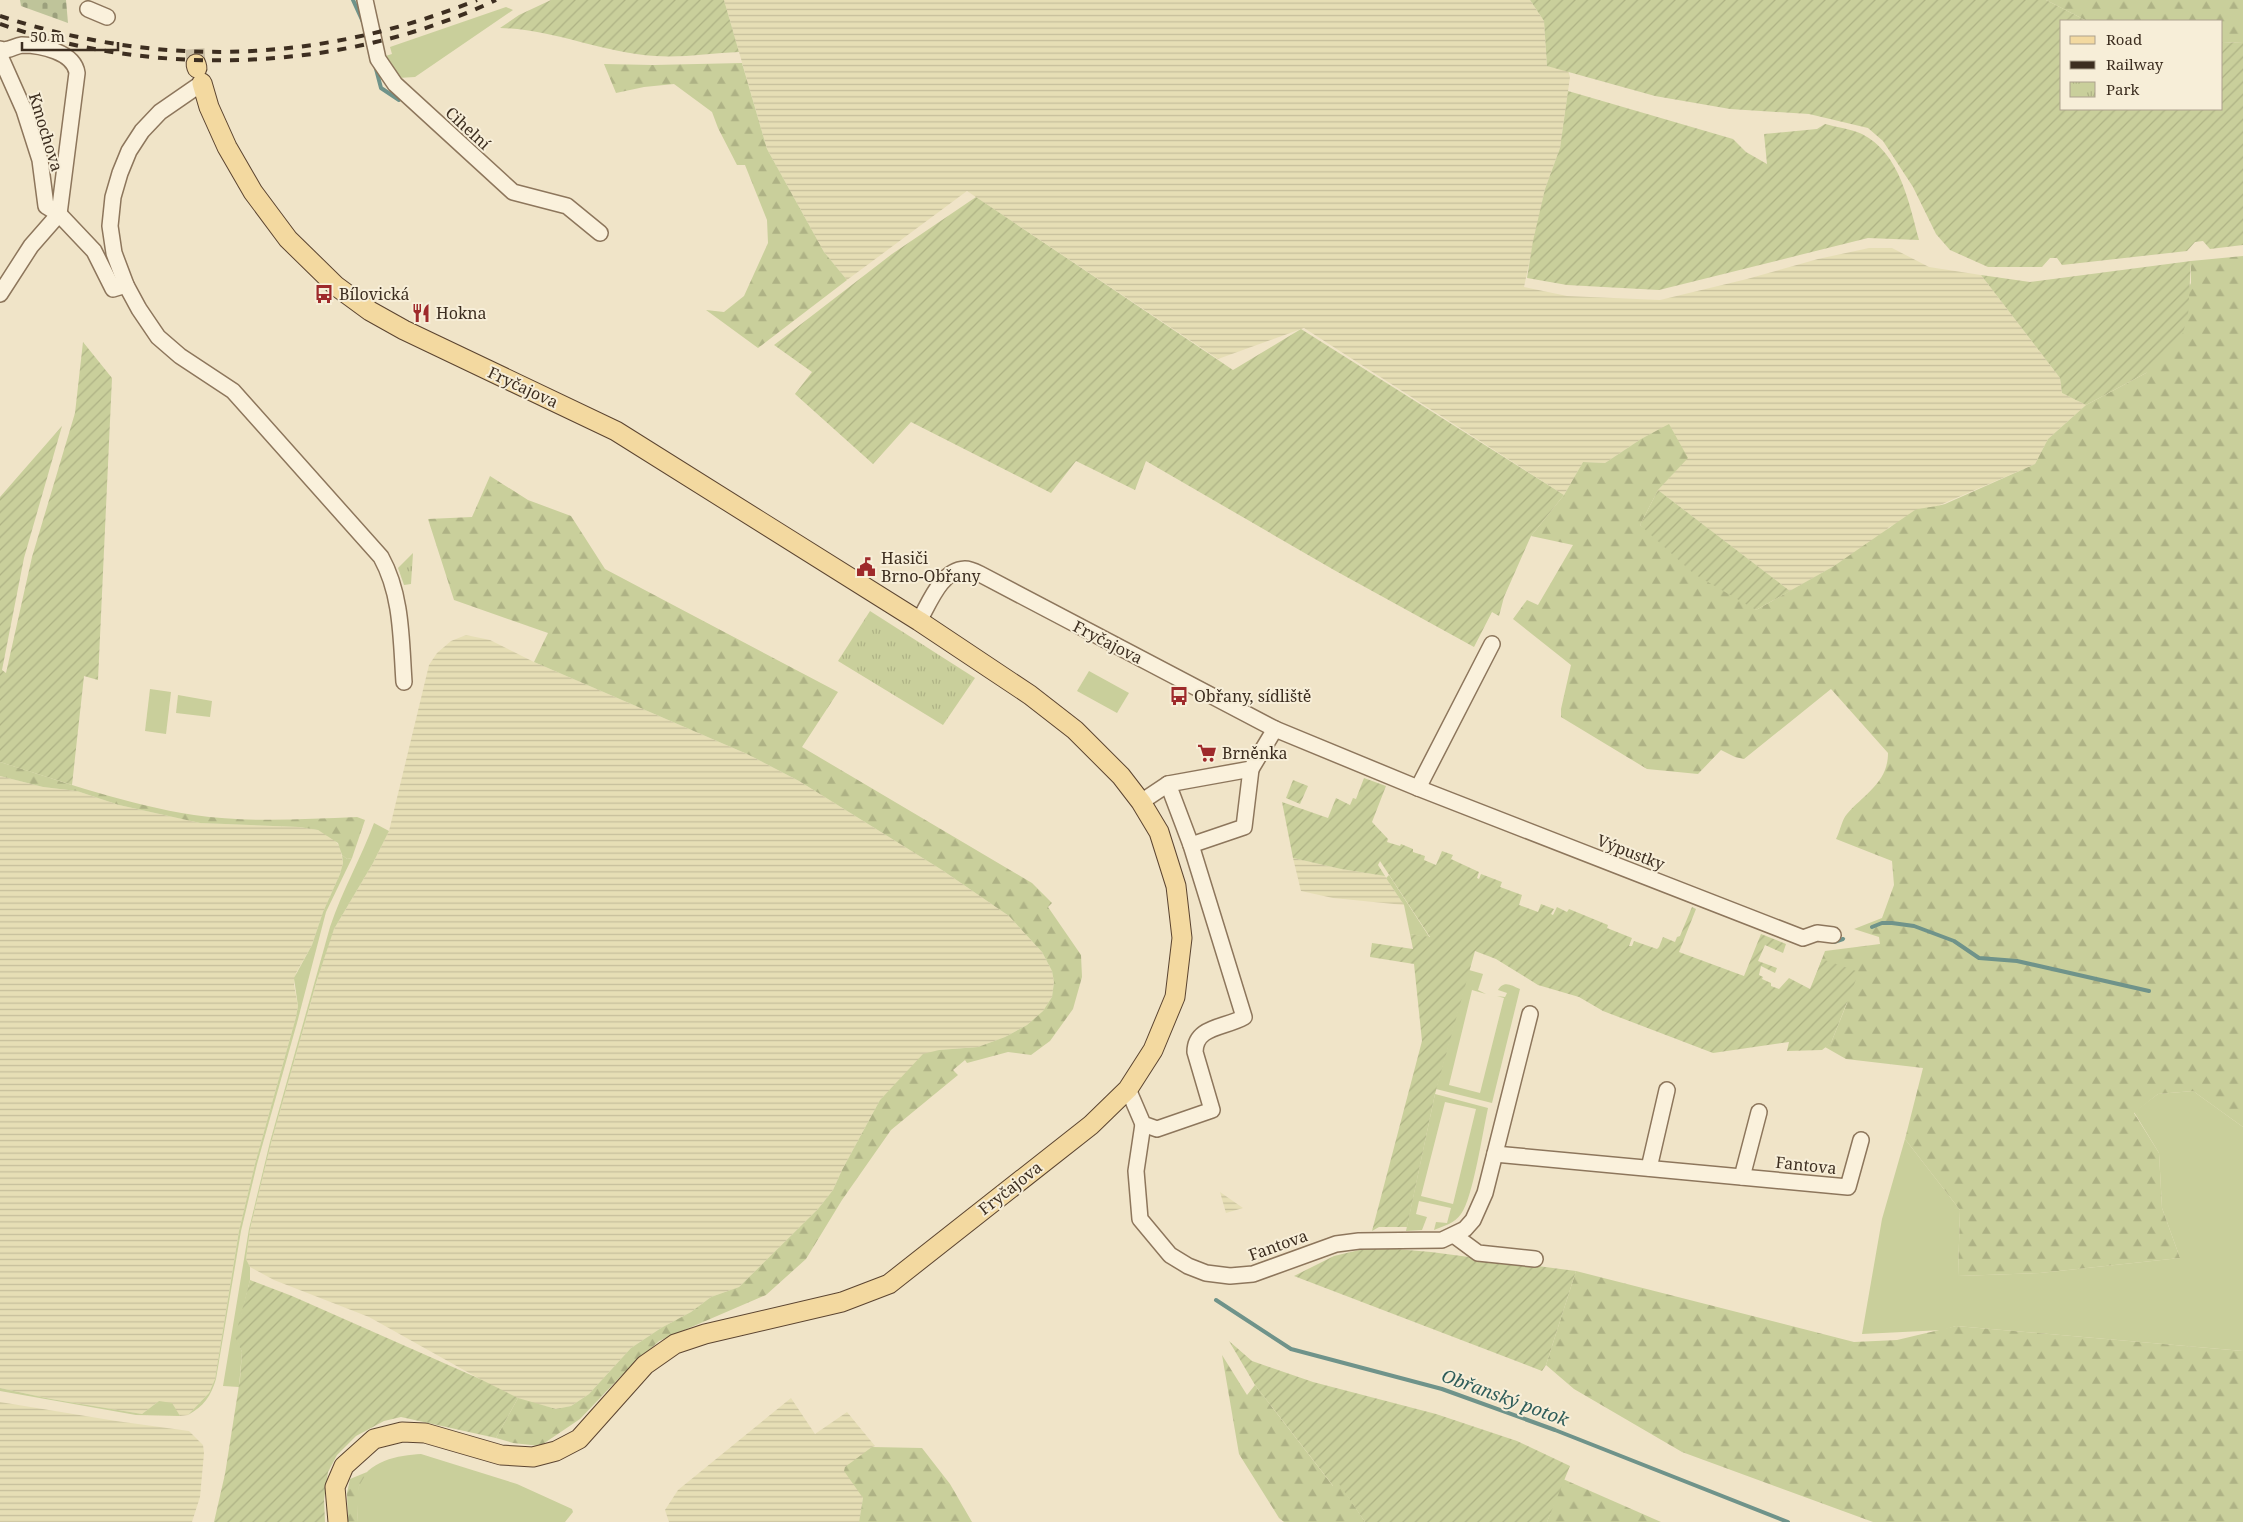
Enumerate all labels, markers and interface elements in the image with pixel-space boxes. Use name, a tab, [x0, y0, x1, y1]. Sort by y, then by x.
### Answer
scale bar	[22, 20, 119, 52]
legend	[2060, 20, 2223, 110]
text: 50 m	[30, 26, 65, 46]
text: Road	[2106, 29, 2142, 49]
text: Railway	[2106, 54, 2164, 74]
text: Park	[2106, 79, 2140, 99]
street label: Kmochova	[24, 90, 68, 174]
street label: Cihelní	[441, 102, 495, 154]
bus stop icon: Bílovická	[313, 283, 335, 305]
place label: Bílovická	[339, 283, 409, 305]
restaurant icon: Hokna	[410, 302, 432, 324]
place label: Hokna	[436, 302, 487, 324]
street label: Fryčajova	[484, 361, 562, 413]
place label: Hasiči Brno-Obřany	[881, 547, 981, 587]
public building icon: Hasiči Brno-Obřany	[855, 556, 877, 578]
street label: Fryčajova	[1070, 615, 1146, 669]
bus stop icon: Obřany, sídliště	[1168, 685, 1190, 707]
place label: Obřany, sídliště	[1194, 685, 1311, 707]
supermarket icon: Brněnka	[1196, 742, 1218, 764]
place label: Brněnka	[1222, 742, 1288, 764]
street label: Výpustky	[1594, 829, 1669, 875]
street label: Fantova	[1774, 1151, 1838, 1179]
street label: Fryčajova	[974, 1156, 1046, 1220]
street label: Fantova	[1245, 1224, 1311, 1266]
water label: Obřanský potok	[1439, 1363, 1573, 1431]

